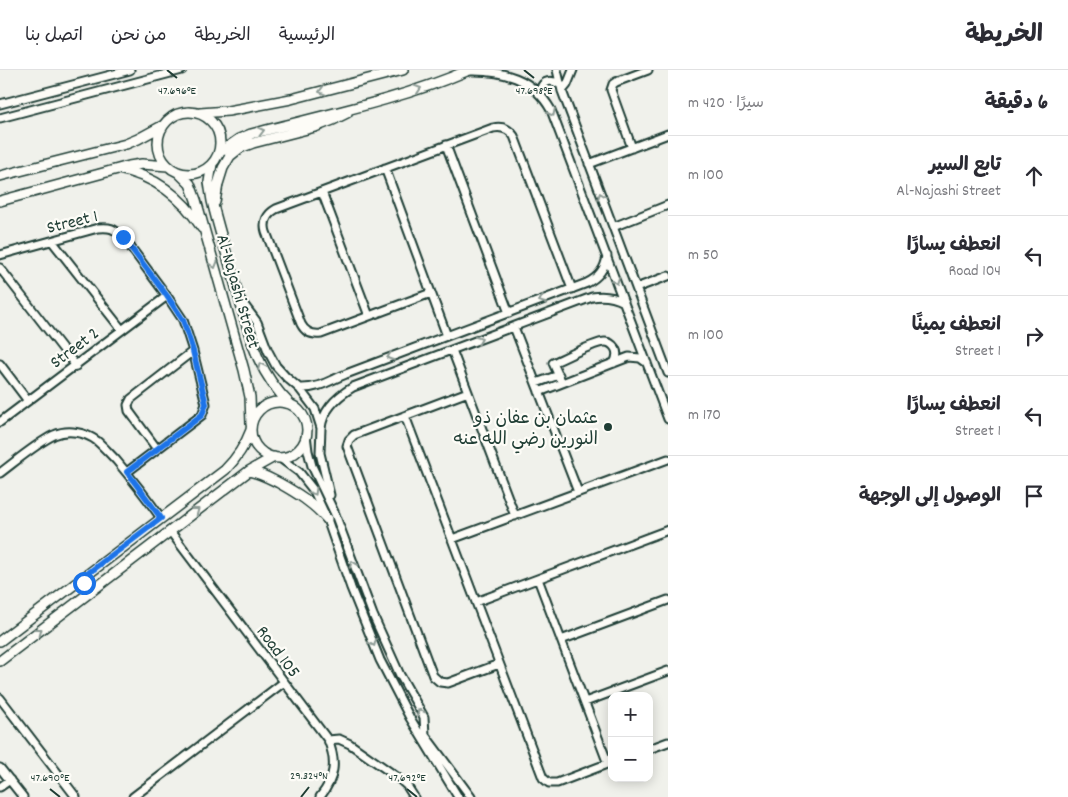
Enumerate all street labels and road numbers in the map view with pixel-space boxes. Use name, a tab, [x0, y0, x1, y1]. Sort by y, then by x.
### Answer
street label: Street 1	[44, 205, 101, 242]
street label: Al-Najashi Street	[208, 232, 265, 352]
street label: Street 2	[46, 322, 105, 376]
street label: Road 105	[249, 621, 305, 684]

